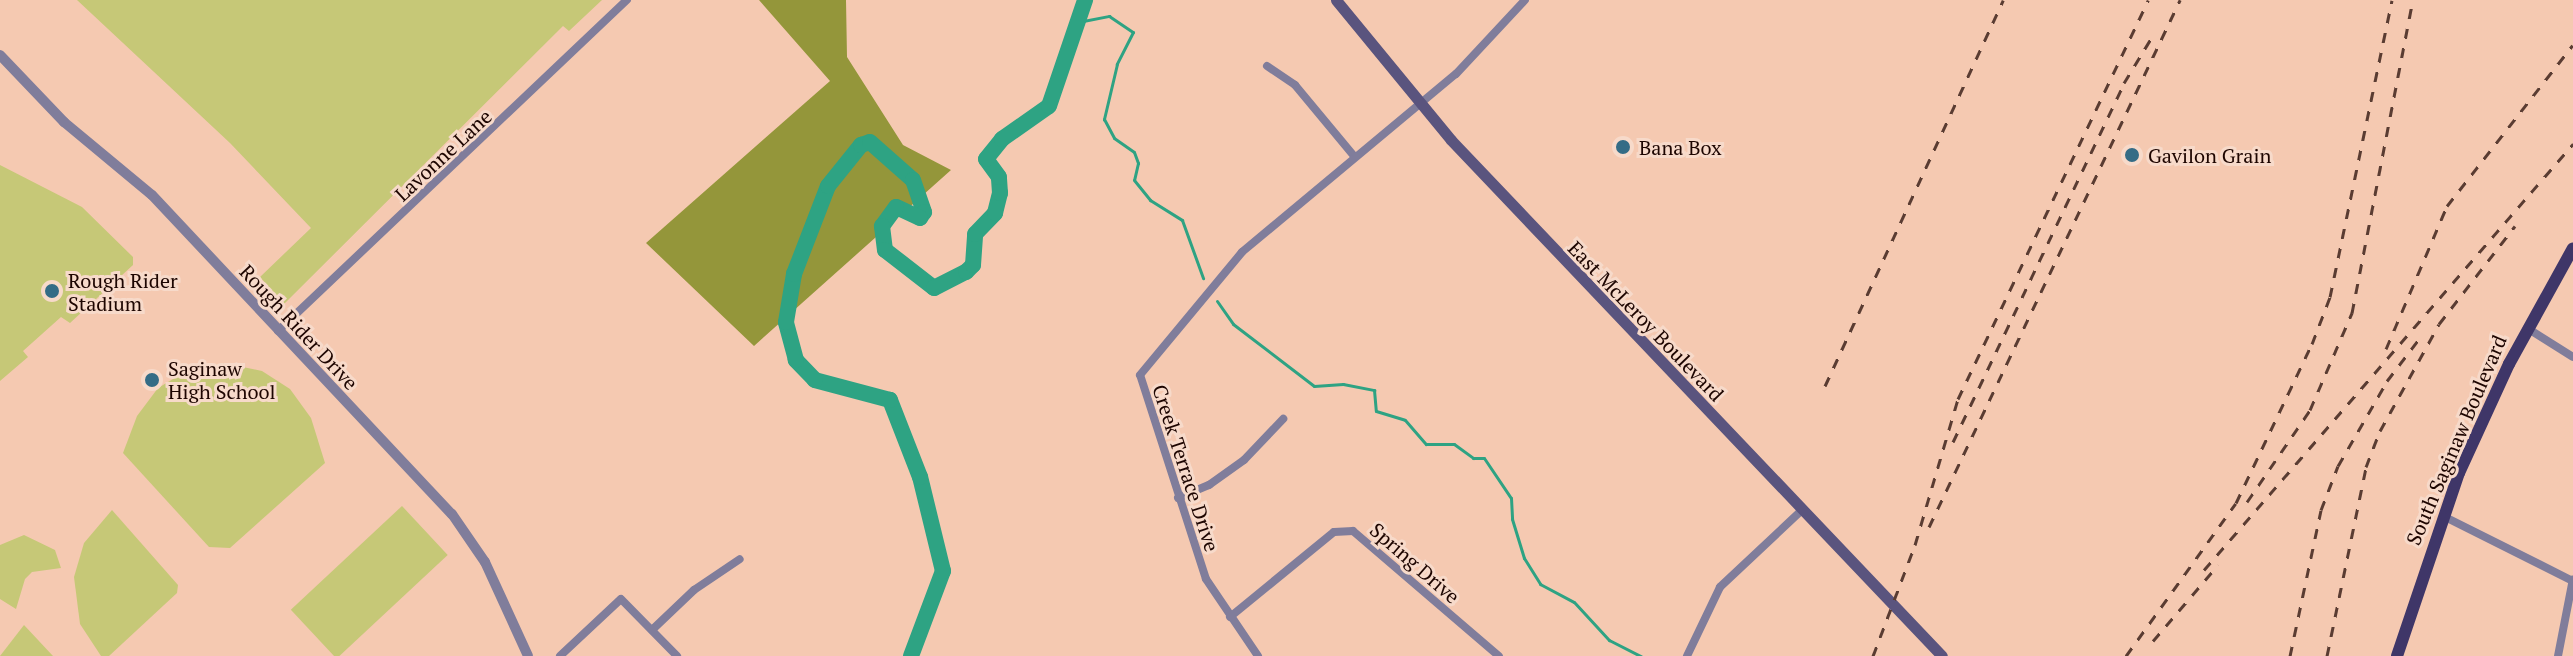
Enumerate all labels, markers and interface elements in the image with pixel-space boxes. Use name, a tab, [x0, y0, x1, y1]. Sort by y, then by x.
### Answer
street label: Lavonne Lane	[390, 104, 496, 206]
place label: Bana Box	[1639, 135, 1722, 159]
marker: Bana Box	[1614, 138, 1632, 156]
place label: Gavilon Grain	[2148, 143, 2271, 167]
marker: Gavilon Grain	[2123, 146, 2141, 164]
street label: East McLeroy Boulevard	[1563, 236, 1729, 406]
street label: Rough Rider Drive	[235, 260, 363, 394]
place label: Rough Rider Stadium	[68, 268, 178, 315]
marker: Rough Rider Stadium	[43, 282, 61, 300]
street label: South Saginaw Boulevard	[2401, 331, 2511, 549]
place label: Saginaw High School	[168, 356, 276, 403]
marker: Saginaw High School	[143, 371, 161, 389]
street label: Creek Terrace Drive	[1148, 382, 1224, 554]
street label: Spring Drive	[1365, 518, 1465, 608]

